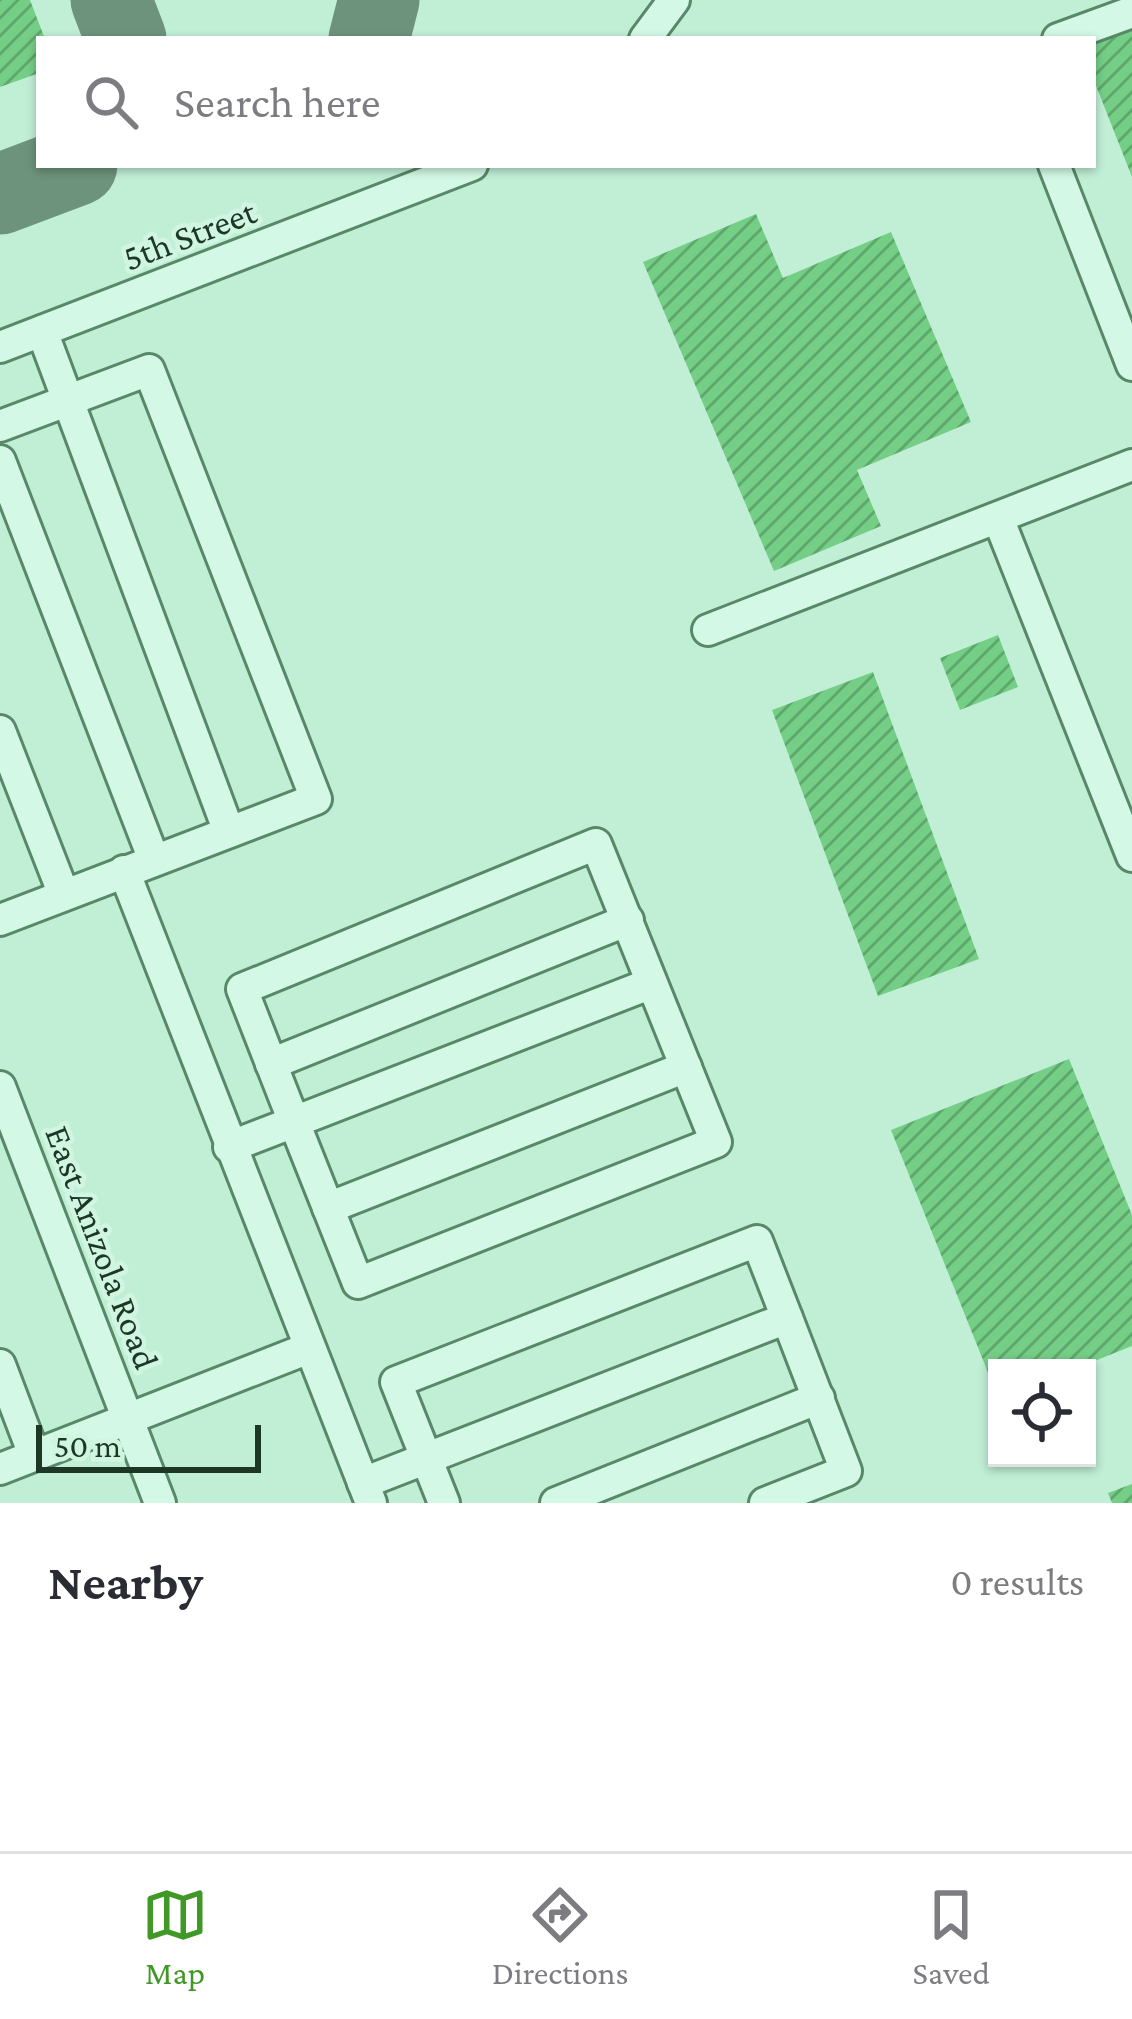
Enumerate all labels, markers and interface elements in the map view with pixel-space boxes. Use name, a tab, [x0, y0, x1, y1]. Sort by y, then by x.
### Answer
search box	[36, 36, 1096, 168]
icon: search	[78, 69, 144, 135]
text: Search here	[174, 77, 381, 127]
street label: 5th Street	[117, 191, 262, 279]
street label: East Anizola Road	[37, 1120, 167, 1375]
map controls	[988, 1359, 1096, 1467]
button: locate	[988, 1359, 1096, 1467]
scale bar	[36, 1419, 261, 1472]
text: 50 m	[54, 1427, 121, 1464]
text: Nearby	[48, 1553, 203, 1610]
text: 0 results	[950, 1560, 1084, 1603]
tab: Map	[142, 1882, 208, 1991]
tab: Directions	[492, 1882, 629, 1991]
tab: Saved	[913, 1882, 990, 1991]

